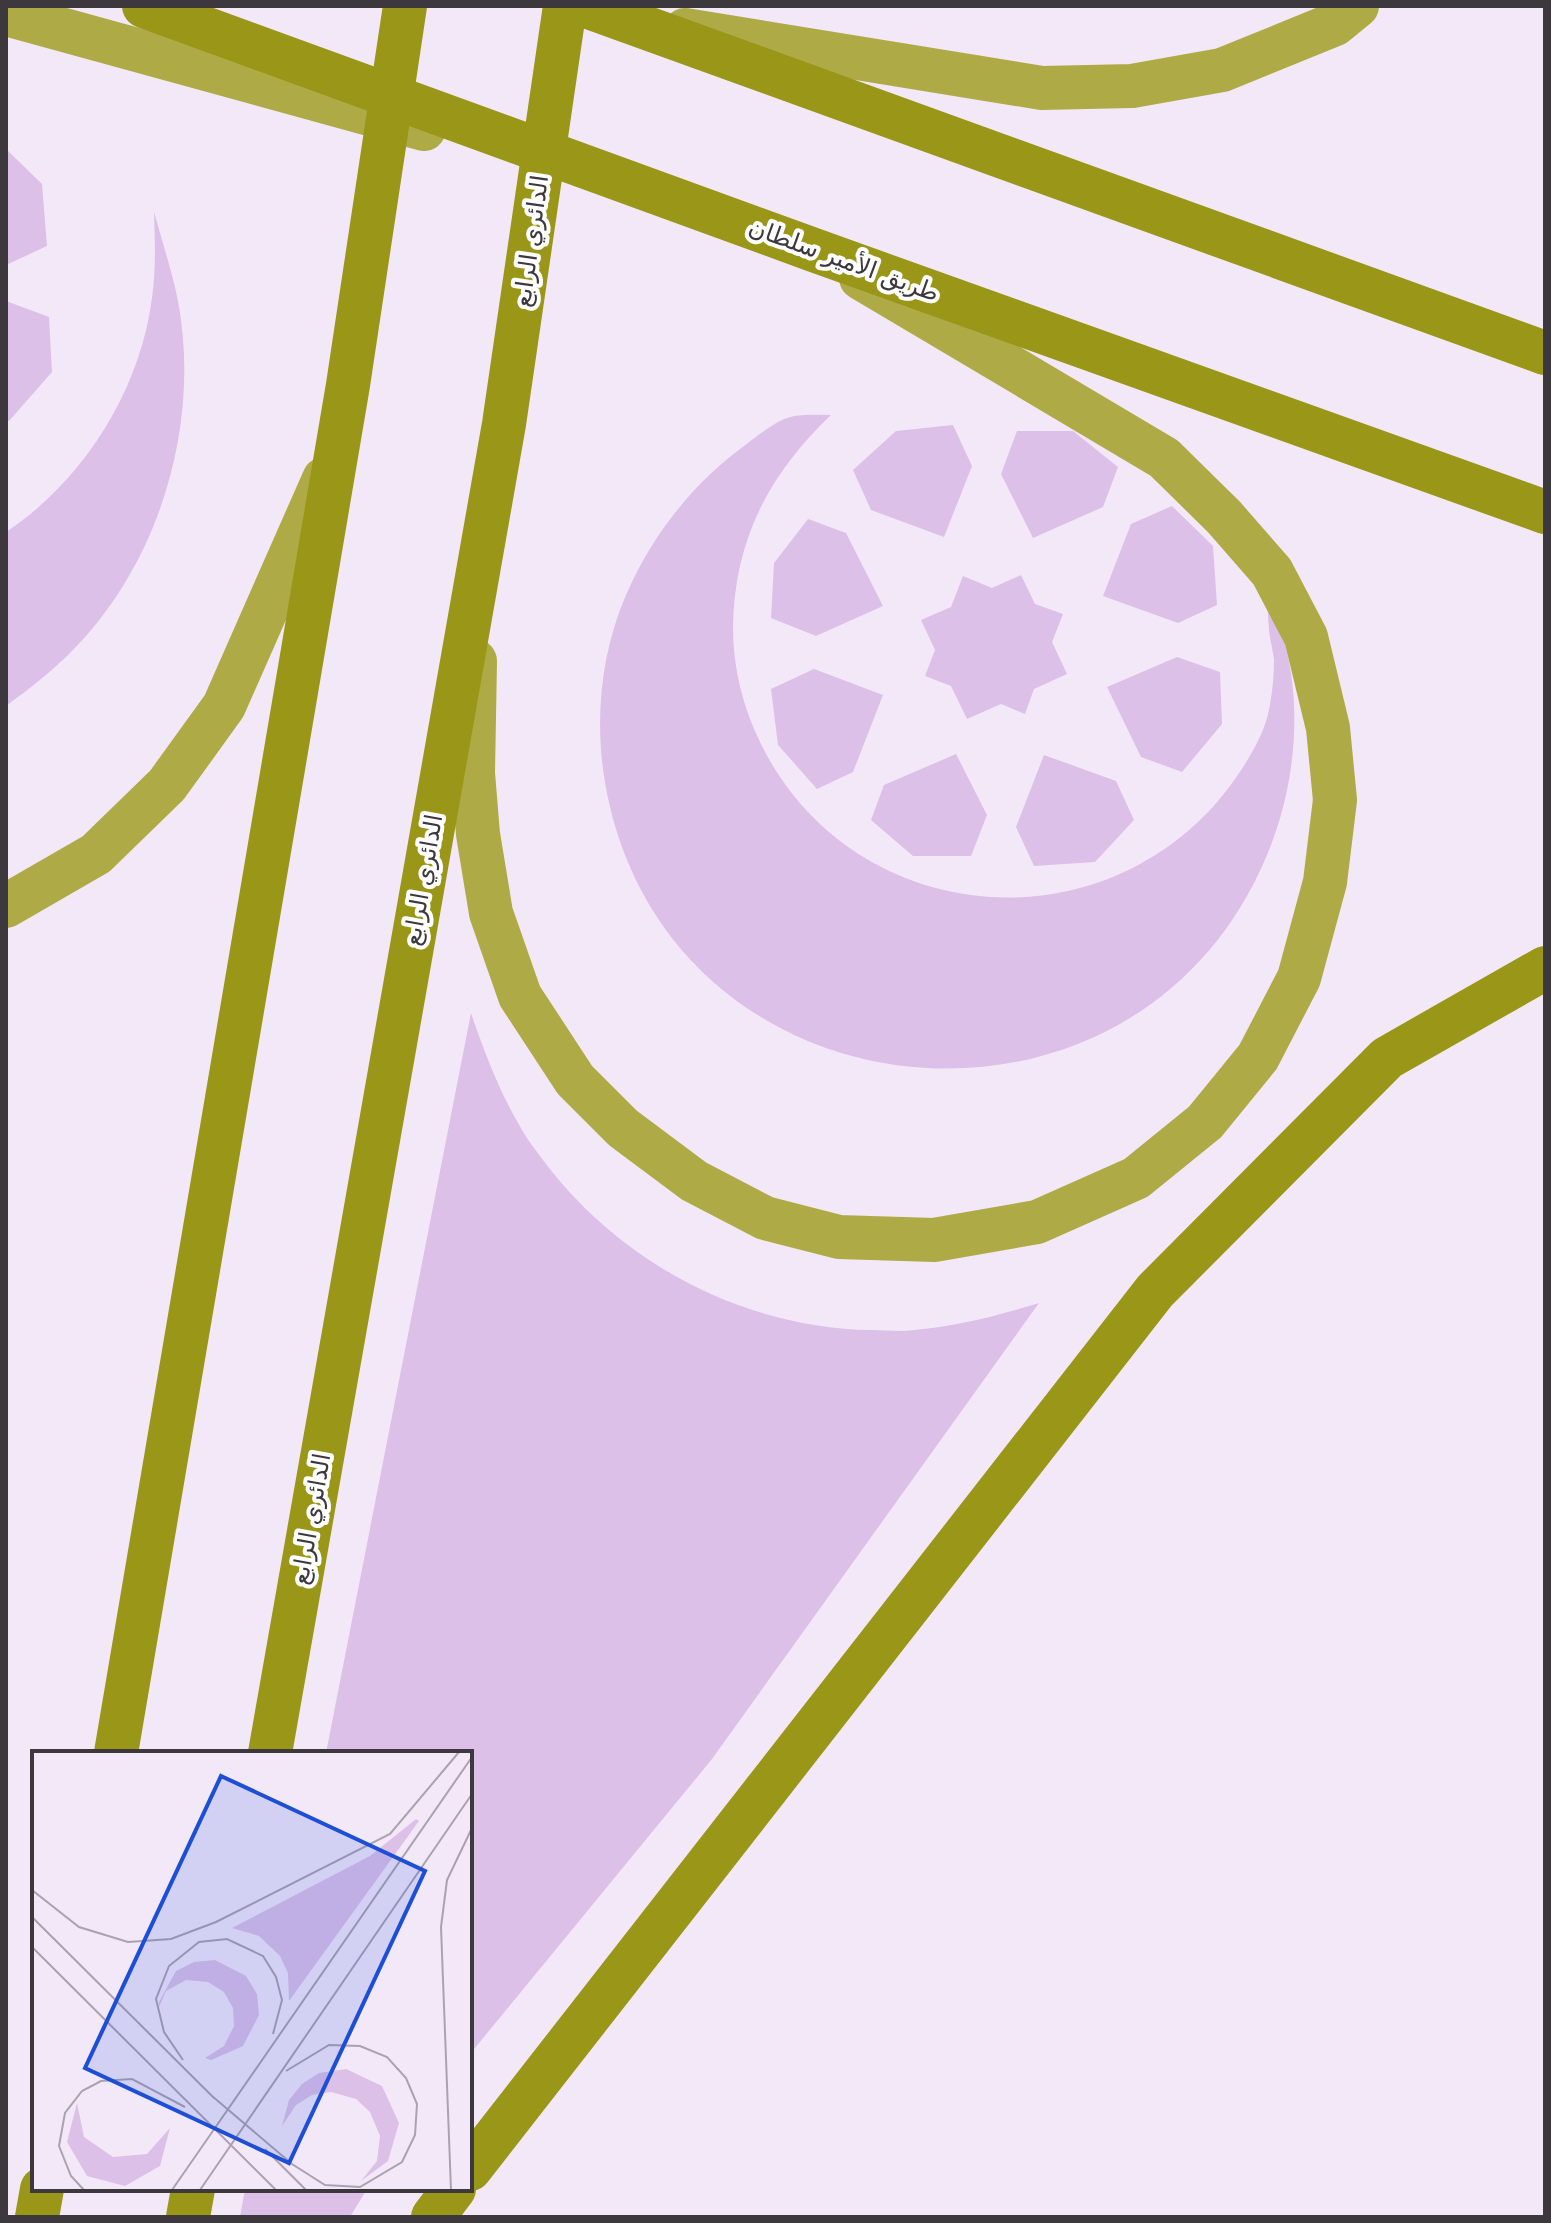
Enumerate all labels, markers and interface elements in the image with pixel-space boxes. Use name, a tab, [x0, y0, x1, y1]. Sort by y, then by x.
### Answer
street label: الدائري الرابع	[508, 173, 554, 309]
street label: طريق الأمير سلطان	[745, 212, 943, 307]
street label: الدائري الرابع	[398, 812, 448, 948]
street label: الدائري الرابع	[286, 1451, 336, 1587]
inset map	[32, 1751, 472, 2191]

